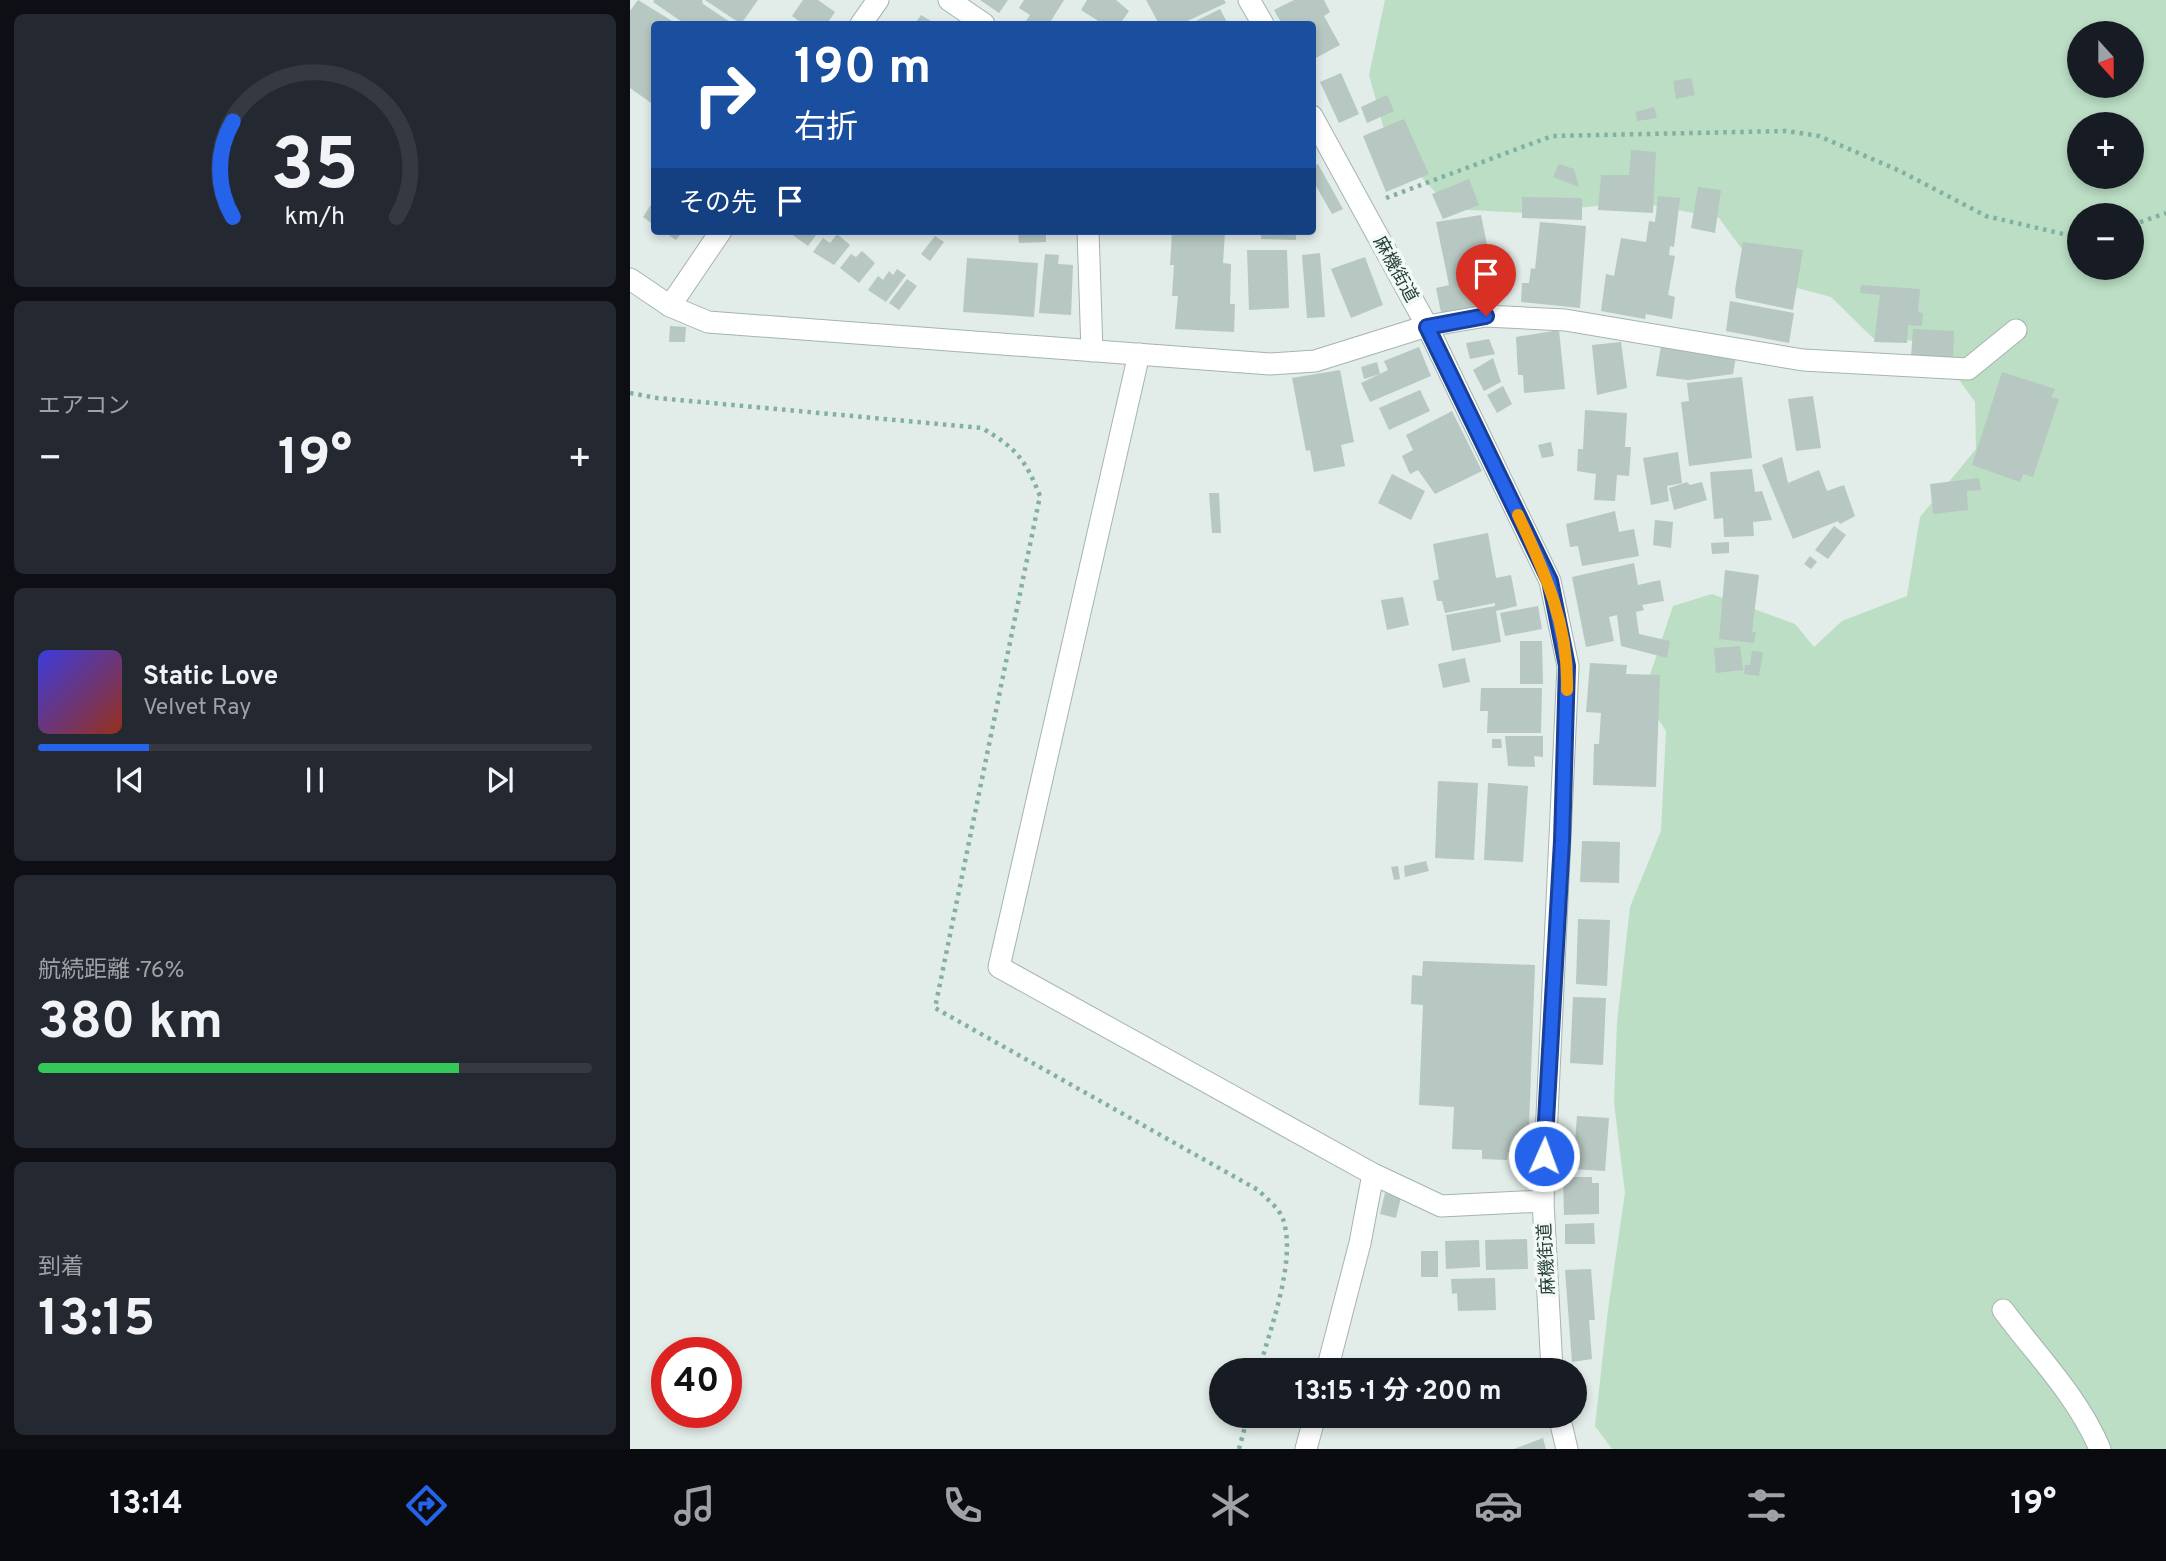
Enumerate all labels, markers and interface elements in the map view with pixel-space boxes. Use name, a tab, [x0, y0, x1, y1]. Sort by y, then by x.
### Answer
north arrow	[2067, 21, 2144, 98]
map controls	[2067, 21, 2144, 280]
text: 190 m	[794, 39, 931, 101]
icon: right	[679, 49, 770, 140]
text: 右折	[794, 109, 858, 149]
button: +	[2067, 112, 2144, 189]
text: 35	[271, 123, 359, 215]
icon: arrive	[771, 182, 809, 220]
text: その先	[679, 188, 757, 221]
text: km/h	[285, 201, 345, 233]
button: −	[2067, 203, 2144, 280]
street label: 麻機街道	[1367, 233, 1422, 307]
pin	[1456, 244, 1516, 316]
icon: arrive	[1467, 255, 1505, 293]
text: エアコン	[38, 393, 130, 422]
text: 19°	[278, 427, 352, 493]
text: −	[38, 436, 63, 485]
text: +	[567, 436, 592, 485]
text: Static Love	[143, 661, 278, 694]
text: Velvet Ray	[143, 694, 251, 723]
icon: previous	[111, 761, 149, 799]
icon: pause	[296, 761, 334, 799]
icon: next	[481, 761, 519, 799]
text: 航続距離 · 76%	[38, 957, 185, 986]
text: 380 km	[38, 991, 223, 1057]
position arrow	[1507, 1119, 1581, 1193]
street label: 麻機街道	[1534, 1222, 1561, 1295]
text: 到着	[38, 1254, 84, 1283]
text: 13:15	[38, 1288, 155, 1354]
speed limit sign: 40	[651, 1337, 742, 1428]
text: 13:15 · 1 分 · 200 m	[1295, 1376, 1501, 1409]
icon: directions	[402, 1481, 451, 1530]
icon: music	[670, 1481, 719, 1530]
icon: phone	[938, 1481, 987, 1530]
icon: climate	[1206, 1481, 1255, 1530]
icon: car	[1474, 1481, 1523, 1530]
icon: filters	[1742, 1481, 1791, 1530]
text: 13:14	[110, 1485, 183, 1525]
text: 19°	[2011, 1485, 2056, 1525]

